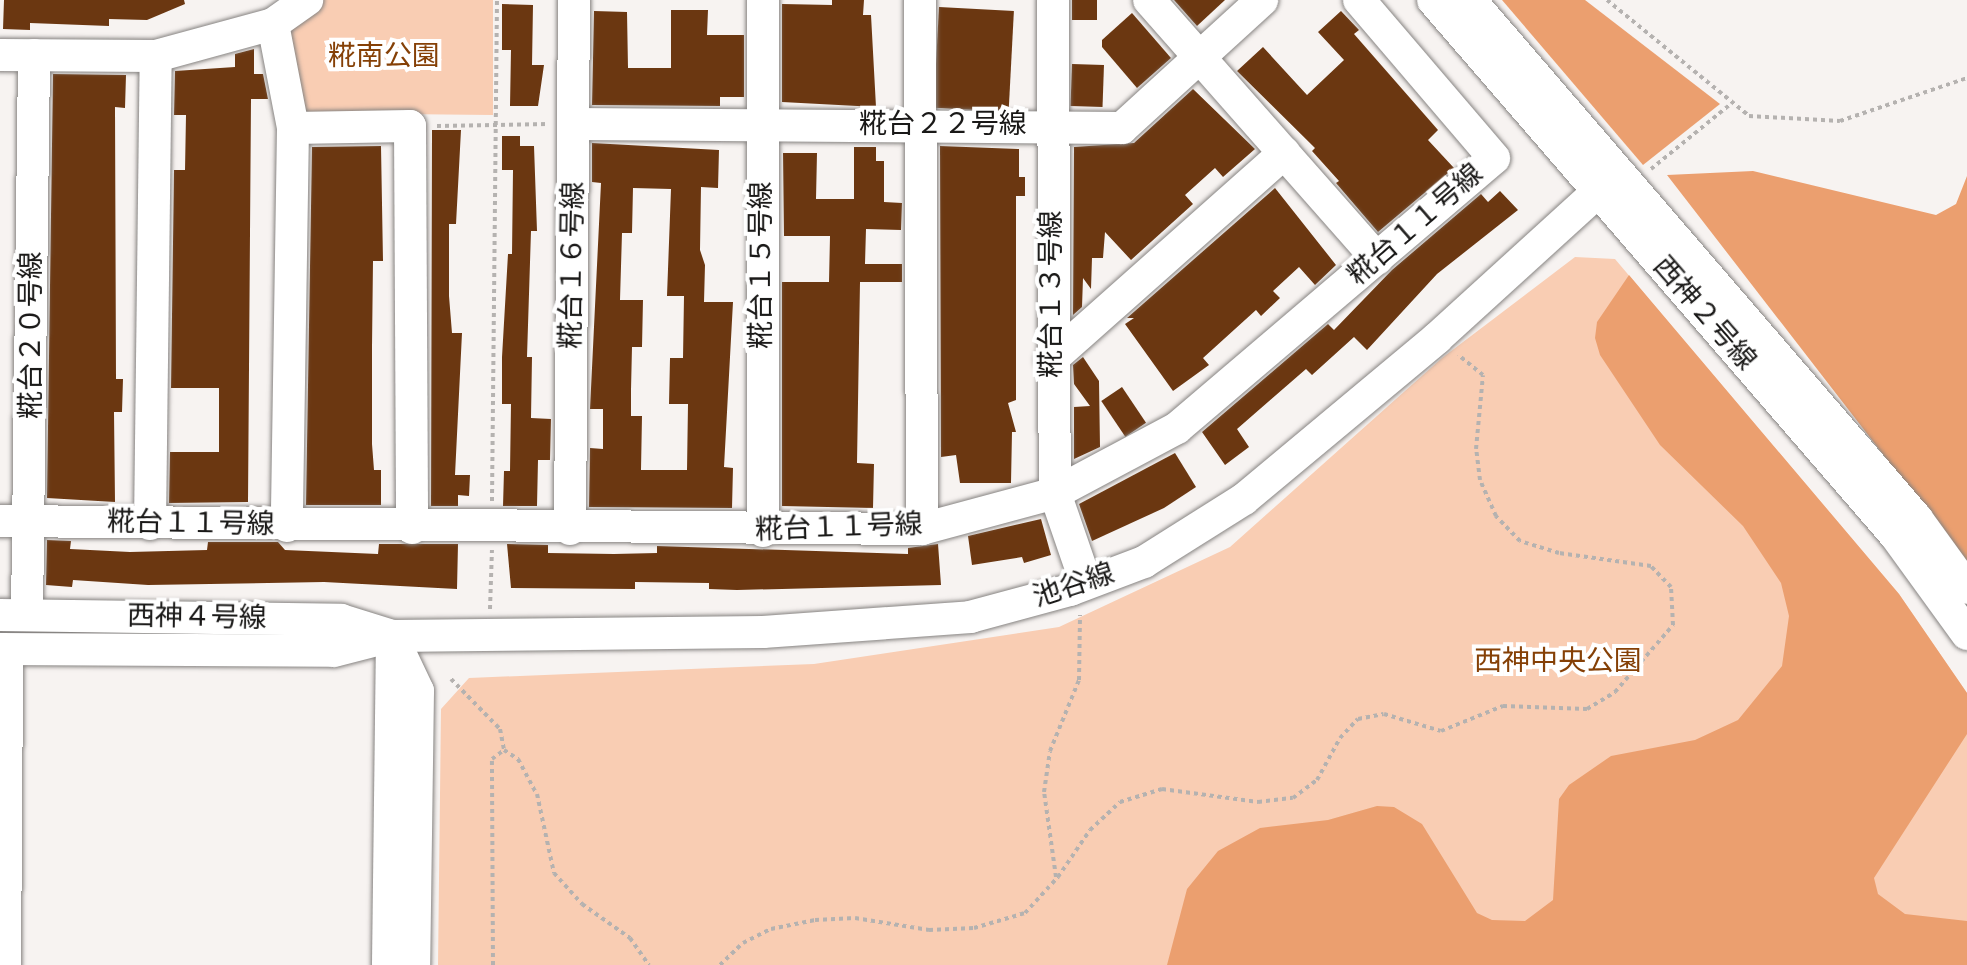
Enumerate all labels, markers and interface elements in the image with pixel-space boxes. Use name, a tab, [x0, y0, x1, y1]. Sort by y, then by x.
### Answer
park label: 糀南公園	[328, 40, 440, 74]
street label: 糀台２２号線	[859, 108, 1027, 142]
street label: 糀台１１号線	[1342, 157, 1490, 293]
street label: 糀台１６号線	[555, 181, 591, 349]
street label: 糀台１５号線	[745, 181, 779, 349]
street label: 糀台１３号線	[1035, 210, 1069, 378]
street label: 西神２号線	[1645, 250, 1763, 378]
street label: 糀台２０号線	[15, 251, 49, 419]
street label: 糀台１１号線	[107, 506, 275, 542]
street label: 糀台１１号線	[754, 508, 924, 548]
street label: 池谷線	[1029, 557, 1119, 615]
street label: 西神４号線	[127, 600, 267, 636]
park label: 西神中央公園	[1474, 645, 1642, 679]

